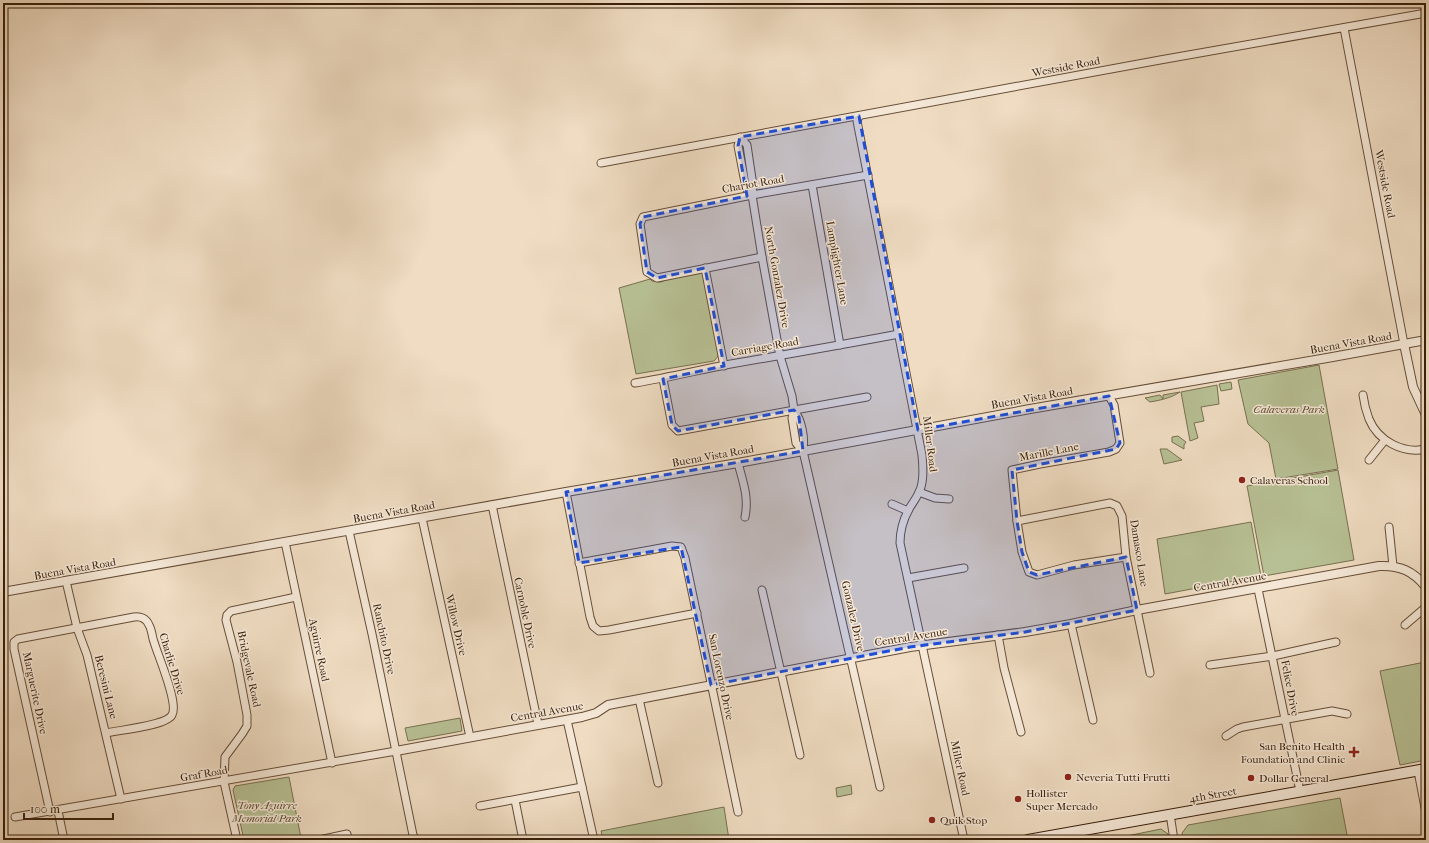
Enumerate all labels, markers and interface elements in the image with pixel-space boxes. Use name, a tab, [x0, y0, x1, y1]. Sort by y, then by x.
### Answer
street label: Westside Road	[1030, 54, 1102, 80]
street label: Westside Road	[1372, 148, 1398, 220]
street label: Chariot Road	[721, 172, 786, 196]
street label: Lamplighter Lane	[823, 220, 851, 306]
street label: North Gonzalez Drive	[762, 225, 792, 329]
street label: Buena Vista Road	[1309, 329, 1394, 357]
street label: Carriage Road	[730, 334, 801, 359]
street label: Buena Vista Road	[990, 384, 1075, 412]
park label: Calaveras Park	[1253, 403, 1325, 416]
street label: Miller Road	[920, 415, 940, 474]
street label: Marille Lane	[1018, 440, 1080, 464]
street label: Buena Vista Road	[671, 442, 756, 470]
place label: Calaveras School	[1250, 474, 1328, 487]
marker: Calaveras School	[1237, 475, 1247, 485]
street label: Buena Vista Road	[352, 498, 437, 526]
street label: Damasco Lane	[1127, 518, 1151, 588]
street label: Buena Vista Road	[33, 555, 118, 583]
street label: Central Avenue	[1193, 569, 1268, 595]
street label: Carnoble Drive	[511, 576, 539, 650]
street label: Gonzalez Drive	[839, 579, 868, 653]
street label: Willow Drive	[442, 592, 470, 658]
street label: Ranchito Drive	[370, 602, 398, 676]
street label: Aguirre Road	[306, 616, 332, 684]
street label: Central Avenue	[874, 625, 949, 649]
street label: Bridgevale Road	[235, 630, 264, 709]
street label: Charlie Drive	[156, 631, 188, 697]
street label: San Lorenzo Drive	[706, 633, 737, 722]
street label: Marguerite Drive	[20, 651, 50, 736]
street label: Beresini Lane	[92, 654, 120, 721]
street label: Felice Drive	[1278, 659, 1302, 718]
street label: Central Avenue	[510, 699, 585, 725]
street label: Miller Road	[948, 739, 972, 798]
place label: San Benito Health Foundation and Clinic	[1241, 740, 1346, 766]
marker: San Benito Health Foundation and Clinic	[1348, 746, 1360, 758]
street label: Graf Road	[179, 763, 230, 785]
place label: Neveria Tutti Frutti	[1076, 771, 1171, 784]
marker: Neveria Tutti Frutti	[1063, 772, 1073, 782]
place label: Dollar General	[1259, 772, 1329, 785]
marker: Dollar General	[1246, 773, 1256, 783]
street label: 4th Street	[1188, 784, 1238, 806]
place label: Hollister Super Mercado	[1026, 787, 1098, 813]
marker: Hollister Super Mercado	[1013, 794, 1023, 804]
scale bar	[24, 795, 113, 821]
park label: Tony Aguirre Memorial Park	[231, 799, 302, 825]
text: 100 m	[30, 802, 60, 816]
place label: Quik Stop	[940, 814, 987, 827]
marker: Quik Stop	[927, 815, 937, 825]

